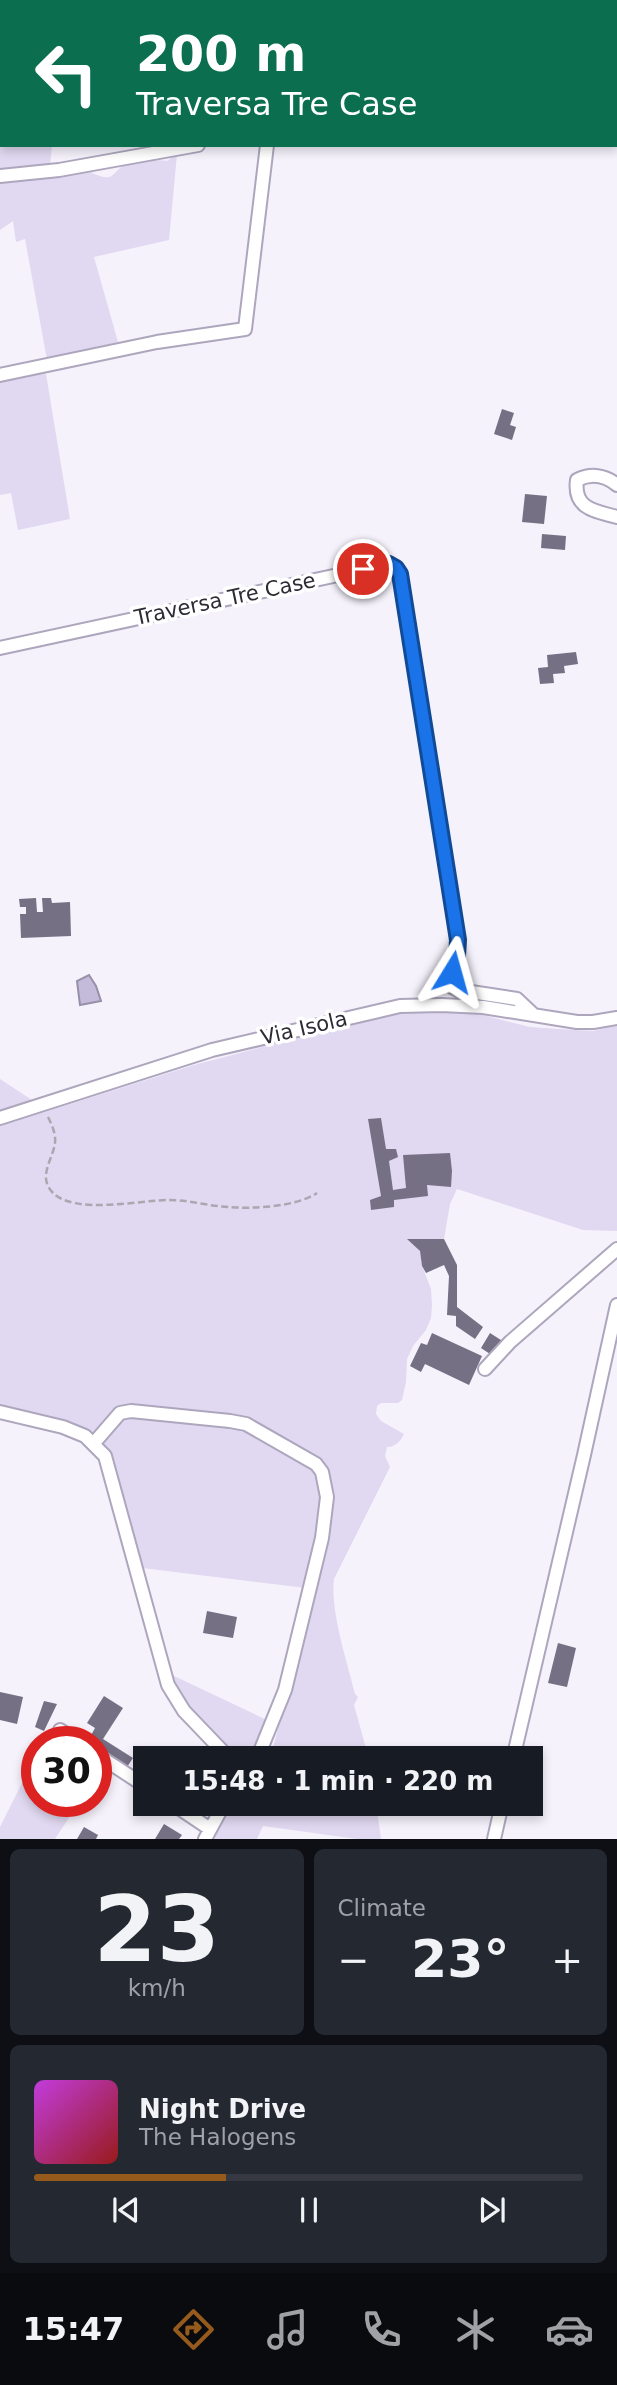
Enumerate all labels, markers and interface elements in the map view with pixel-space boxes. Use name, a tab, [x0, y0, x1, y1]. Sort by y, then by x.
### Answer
text: 200 m	[136, 26, 306, 83]
icon: left	[21, 28, 112, 119]
text: Traversa Tre Case	[136, 85, 417, 123]
pin	[333, 539, 393, 599]
icon: arrive	[344, 550, 382, 588]
street label: Traversa Tre Case	[131, 568, 318, 630]
position arrow	[415, 935, 489, 1009]
street label: Via Isola	[258, 1006, 350, 1050]
speed limit sign: 30	[21, 1726, 112, 1817]
text: 15:48 · 1 min · 220 m	[183, 1766, 493, 1796]
text: 23	[93, 1877, 220, 1982]
text: Climate	[338, 1895, 426, 1921]
text: 23°	[411, 1929, 509, 1989]
text: −	[338, 1938, 369, 1982]
text: +	[551, 1938, 583, 1982]
text: km/h	[128, 1975, 186, 2001]
text: Night Drive	[139, 2094, 306, 2124]
text: The Halogens	[139, 2124, 296, 2150]
icon: previous	[107, 2191, 145, 2229]
icon: pause	[290, 2191, 328, 2229]
icon: next	[473, 2191, 511, 2229]
icon: directions	[169, 2305, 218, 2354]
icon: music	[263, 2305, 312, 2354]
icon: phone	[357, 2305, 406, 2354]
icon: climate	[451, 2305, 500, 2354]
icon: car	[545, 2305, 594, 2354]
text: 15:47	[23, 2310, 124, 2348]

